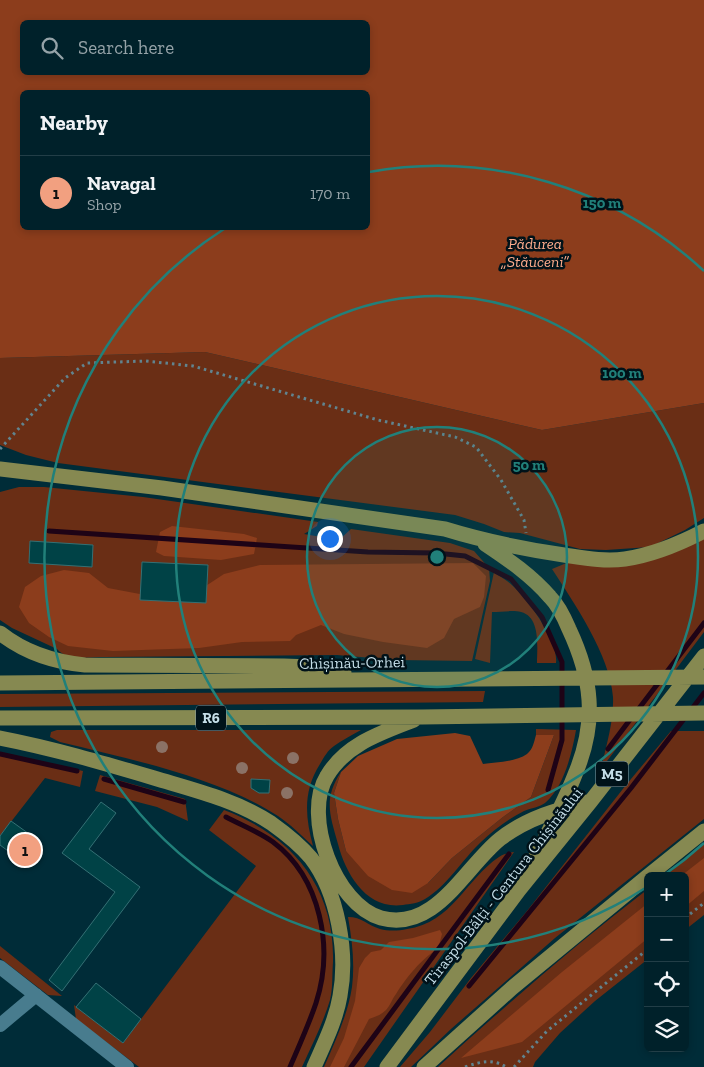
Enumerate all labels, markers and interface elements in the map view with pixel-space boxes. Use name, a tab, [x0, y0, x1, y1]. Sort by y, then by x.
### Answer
search box	[20, 20, 370, 75]
icon: search	[38, 34, 66, 62]
text: Search here	[78, 36, 174, 59]
text: Nearby	[40, 110, 108, 135]
text: Navagal	[87, 172, 156, 195]
text: 1	[53, 184, 59, 203]
text: 170 m	[310, 184, 350, 203]
text: 150 m	[583, 194, 621, 212]
text: Shop	[87, 195, 122, 214]
park label: Pădurea „Stăuceni”	[500, 234, 569, 271]
text: 100 m	[602, 364, 642, 382]
text: 50 m	[513, 456, 545, 474]
your location	[317, 526, 343, 552]
centre of rings	[428, 548, 446, 566]
street label: Chișinău-Orhei	[299, 652, 406, 673]
road number: R6	[196, 706, 226, 730]
road number: M5	[596, 762, 628, 786]
street label: Tiraspol-Bălți - Centura Chișinăului	[420, 783, 587, 989]
pin: 1	[9, 831, 41, 869]
map controls	[644, 872, 689, 1052]
button: +	[644, 872, 689, 917]
button: −	[644, 917, 689, 962]
button: locate	[644, 962, 689, 1007]
button: layers	[644, 1007, 689, 1052]

